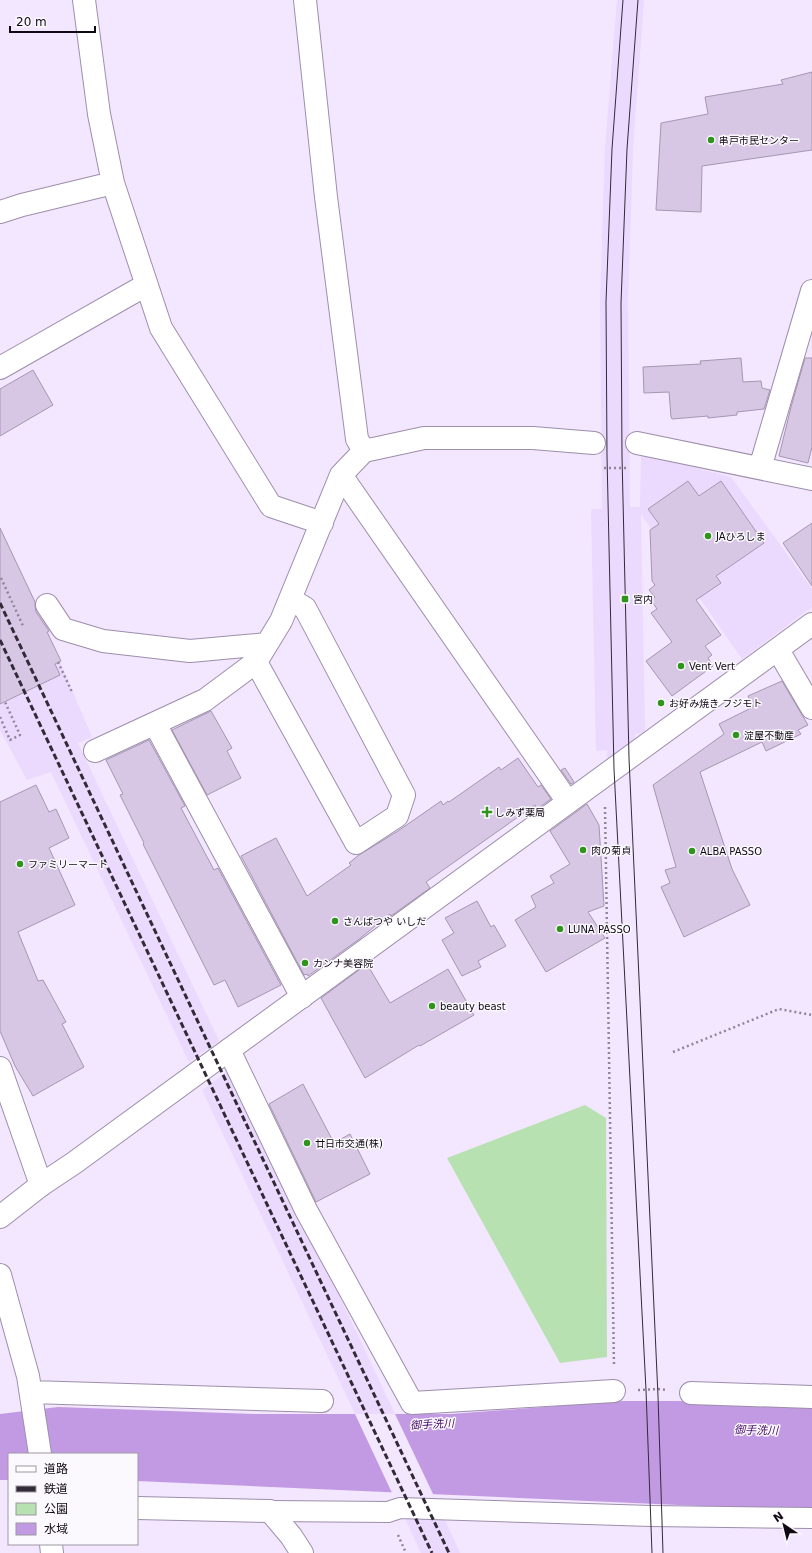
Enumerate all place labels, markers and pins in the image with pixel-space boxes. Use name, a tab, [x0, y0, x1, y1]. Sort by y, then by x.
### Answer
marker: 串戸市民センター	[706, 135, 716, 145]
place label: 串戸市民センター	[719, 135, 799, 146]
marker: JAひろしま	[703, 531, 713, 541]
place label: JAひろしま	[715, 531, 766, 542]
marker: 宮内	[620, 594, 630, 604]
place label: 宮内	[633, 594, 653, 605]
marker: Vent Vert	[676, 661, 686, 671]
place label: Vent Vert	[689, 661, 735, 672]
marker: お好み焼き フジモト	[656, 698, 666, 708]
place label: お好み焼き フジモト	[669, 698, 762, 709]
marker: 淀屋不動産	[731, 730, 741, 740]
place label: 淀屋不動産	[744, 730, 794, 741]
marker: しみず薬局	[482, 807, 492, 817]
place label: しみず薬局	[495, 807, 545, 818]
marker: 肉の菊貞	[578, 845, 588, 855]
place label: 肉の菊貞	[591, 845, 631, 856]
marker: ALBA PASSO	[687, 846, 697, 856]
place label: ALBA PASSO	[700, 846, 762, 857]
marker: ファミリーマート	[15, 859, 25, 869]
place label: ファミリーマート	[28, 859, 108, 870]
marker: さんぱつや いしだ	[330, 916, 340, 926]
place label: さんぱつや いしだ	[343, 916, 426, 927]
marker: LUNA PASSO	[555, 924, 565, 934]
place label: LUNA PASSO	[568, 924, 631, 935]
marker: カンナ美容院	[300, 958, 310, 968]
place label: カンナ美容院	[313, 958, 373, 969]
marker: beauty beast	[427, 1001, 437, 1011]
place label: beauty beast	[440, 1001, 506, 1012]
marker: 廿日市交通(株)	[302, 1138, 312, 1148]
place label: 廿日市交通(株)	[315, 1138, 383, 1149]

